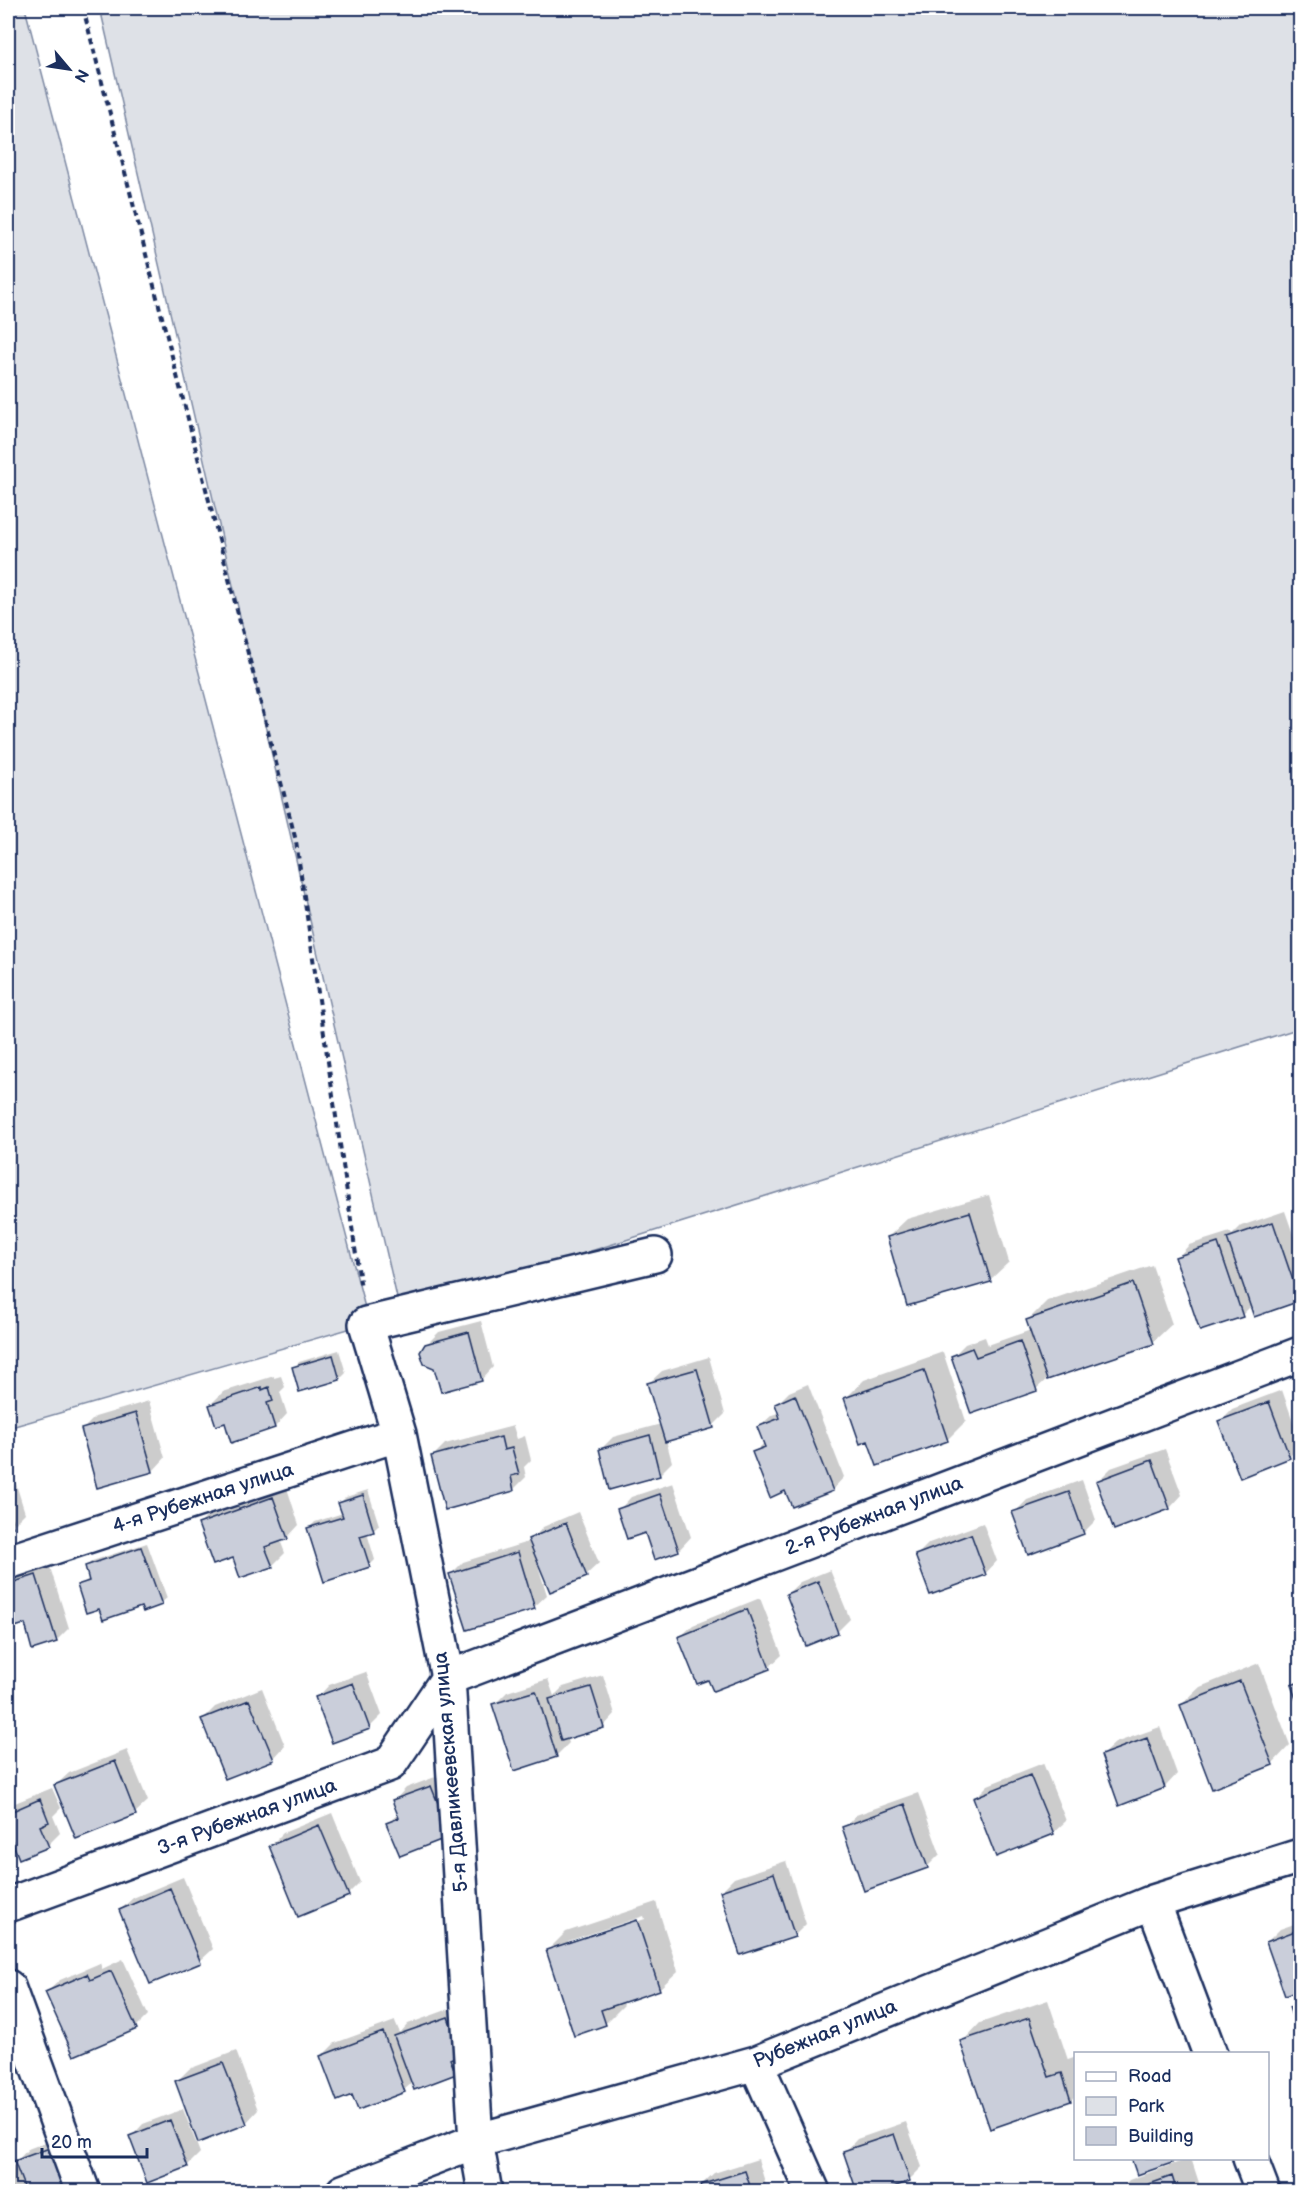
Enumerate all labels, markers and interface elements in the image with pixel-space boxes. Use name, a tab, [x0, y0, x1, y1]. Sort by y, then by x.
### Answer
north arrow	[39, 39, 99, 99]
text: N	[70, 66, 92, 85]
street label: 4-я Рубежная улица	[109, 1457, 297, 1539]
street label: 2-я Рубежная улица	[782, 1471, 966, 1561]
street label: 5-я Давликеевская улица	[429, 1651, 473, 1893]
street label: 3-я Рубежная улица	[154, 1773, 340, 1861]
street label: Рубежная улица	[750, 1994, 901, 2074]
legend	[1074, 2052, 1269, 2160]
text: Road	[1128, 2066, 1172, 2087]
text: Park	[1128, 2096, 1164, 2117]
scale bar	[42, 2121, 147, 2159]
text: Building	[1128, 2126, 1194, 2147]
text: 20 m	[51, 2132, 92, 2153]

